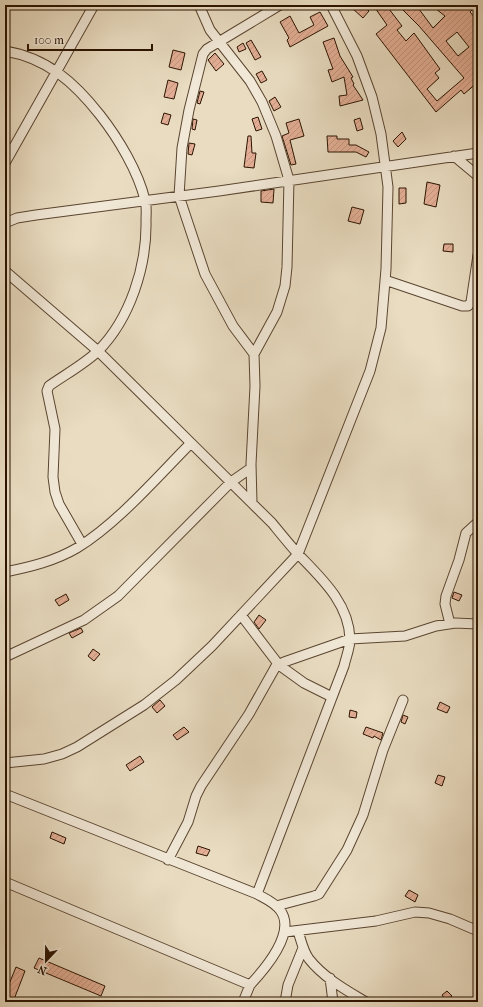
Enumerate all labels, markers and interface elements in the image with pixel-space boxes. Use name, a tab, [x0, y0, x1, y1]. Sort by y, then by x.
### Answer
scale bar	[28, 26, 152, 52]
text: 100 m	[34, 33, 64, 47]
north arrow	[26, 941, 66, 981]
text: N	[36, 962, 49, 977]

